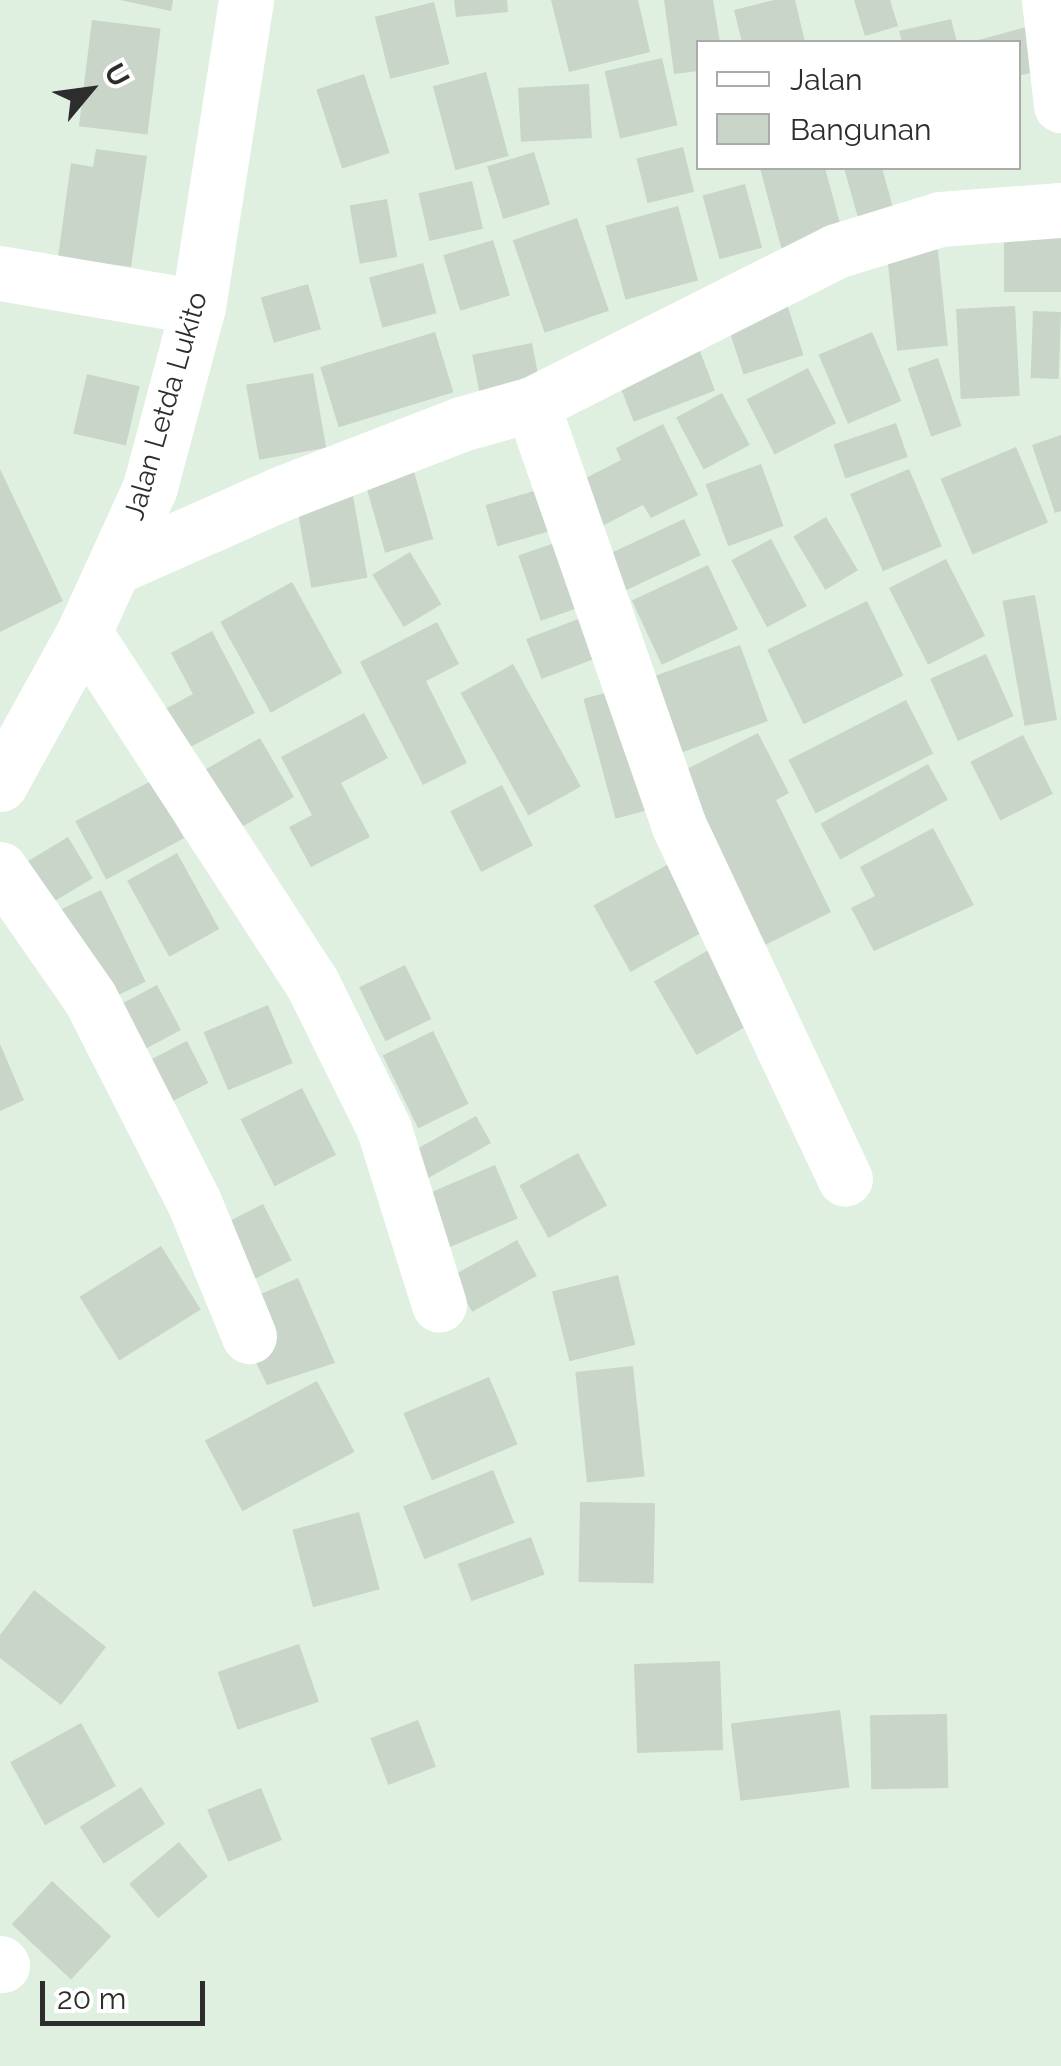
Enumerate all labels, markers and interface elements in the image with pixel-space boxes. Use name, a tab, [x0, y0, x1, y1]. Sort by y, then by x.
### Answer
north arrow	[40, 40, 140, 140]
legend	[696, 40, 1021, 170]
text: U	[97, 58, 136, 92]
text: Jalan	[790, 62, 863, 97]
text: Bangunan	[790, 112, 932, 147]
street label: Jalan Letda Lukito	[117, 288, 215, 524]
scale bar	[45, 1961, 210, 2023]
text: 20 m	[57, 1981, 126, 2016]

